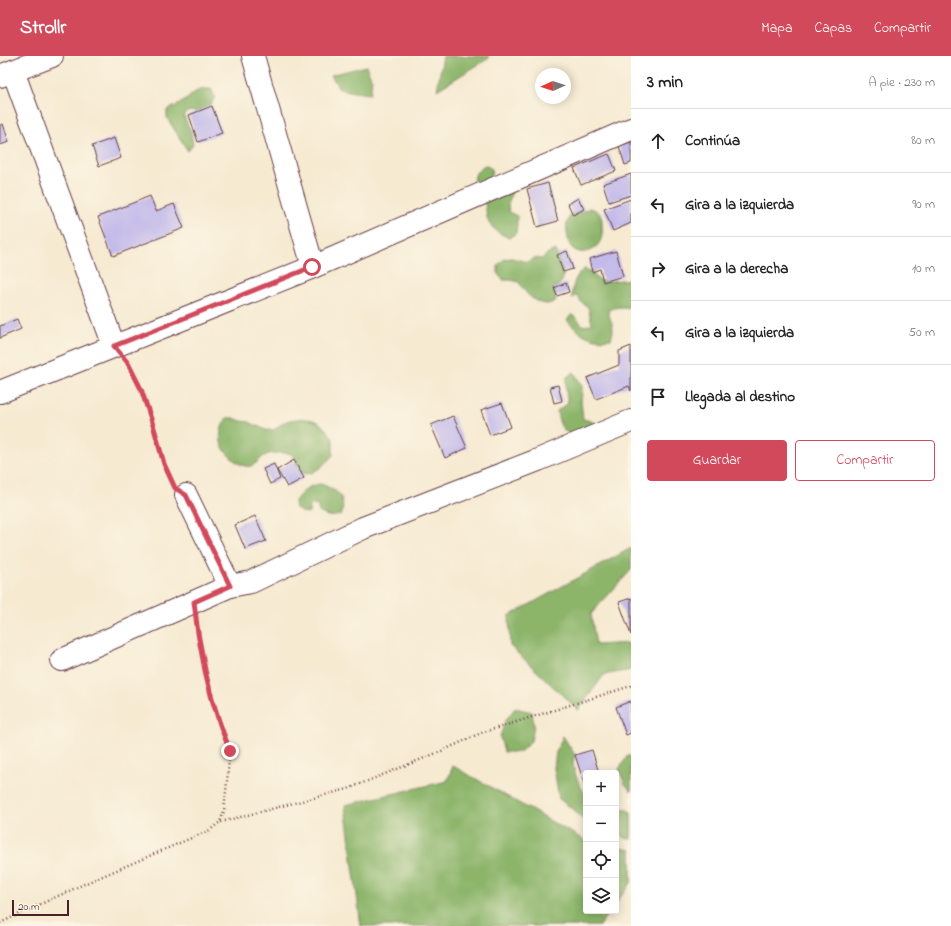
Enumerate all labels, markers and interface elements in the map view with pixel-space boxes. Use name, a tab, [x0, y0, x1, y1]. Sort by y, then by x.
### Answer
text: Strollr	[20, 15, 66, 42]
text: Mapa	[761, 18, 793, 39]
text: Capas	[815, 18, 852, 39]
text: Compartir	[874, 18, 931, 39]
north arrow	[535, 68, 571, 104]
text: 3 min	[647, 70, 683, 95]
text: A pie · 230 m	[868, 73, 935, 92]
icon: ahead	[647, 130, 669, 152]
text: Continúa	[685, 130, 740, 152]
text: 80 m	[911, 131, 935, 150]
icon: left	[647, 194, 669, 216]
text: Gira a la izquierda	[685, 194, 794, 216]
text: 90 m	[912, 195, 935, 214]
route start	[303, 258, 321, 276]
icon: right	[647, 258, 669, 280]
text: Gira a la derecha	[685, 258, 788, 280]
text: 10 m	[912, 259, 935, 278]
icon: left	[647, 322, 669, 344]
text: Gira a la izquierda	[685, 322, 794, 344]
text: 50 m	[909, 323, 935, 342]
icon: arrive	[647, 386, 669, 408]
text: Llegada al destino	[685, 386, 795, 408]
button: Guardar	[647, 440, 787, 481]
button: Compartir	[795, 440, 935, 481]
route end	[221, 742, 239, 760]
map controls	[583, 770, 619, 914]
button: +	[583, 770, 619, 806]
button: −	[583, 806, 619, 842]
button: locate	[583, 842, 619, 878]
button: layers	[583, 878, 619, 914]
scale bar	[12, 898, 69, 917]
text: 20 m	[18, 899, 40, 915]

